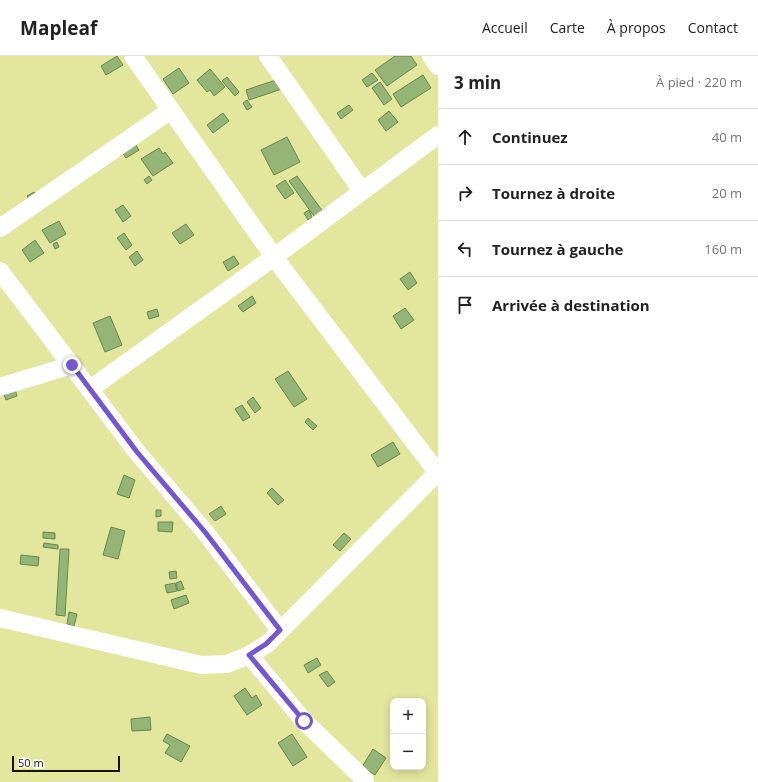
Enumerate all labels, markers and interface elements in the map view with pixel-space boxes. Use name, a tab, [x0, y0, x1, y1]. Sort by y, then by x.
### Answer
text: Mapleaf	[20, 15, 97, 41]
text: Accueil	[482, 18, 528, 37]
text: Carte	[550, 18, 585, 37]
text: À propos	[607, 18, 666, 37]
text: Contact	[688, 18, 738, 37]
text: 3 min	[454, 71, 501, 94]
text: À pied · 220 m	[656, 73, 742, 91]
icon: ahead	[454, 126, 476, 148]
text: Continuez	[492, 127, 568, 147]
text: 40 m	[712, 128, 742, 146]
icon: right	[454, 182, 476, 204]
text: Tournez à droite	[492, 183, 615, 203]
text: 20 m	[712, 184, 742, 202]
icon: left	[454, 238, 476, 260]
text: Tournez à gauche	[492, 239, 623, 259]
text: 160 m	[704, 240, 742, 258]
icon: arrive	[454, 294, 476, 316]
text: Arrivée à destination	[492, 295, 650, 315]
route end	[63, 356, 81, 374]
map controls	[390, 698, 426, 770]
button: +	[390, 698, 426, 734]
route start	[295, 712, 313, 730]
button: −	[390, 734, 426, 770]
scale bar	[12, 754, 120, 773]
text: 50 m	[18, 755, 44, 770]

